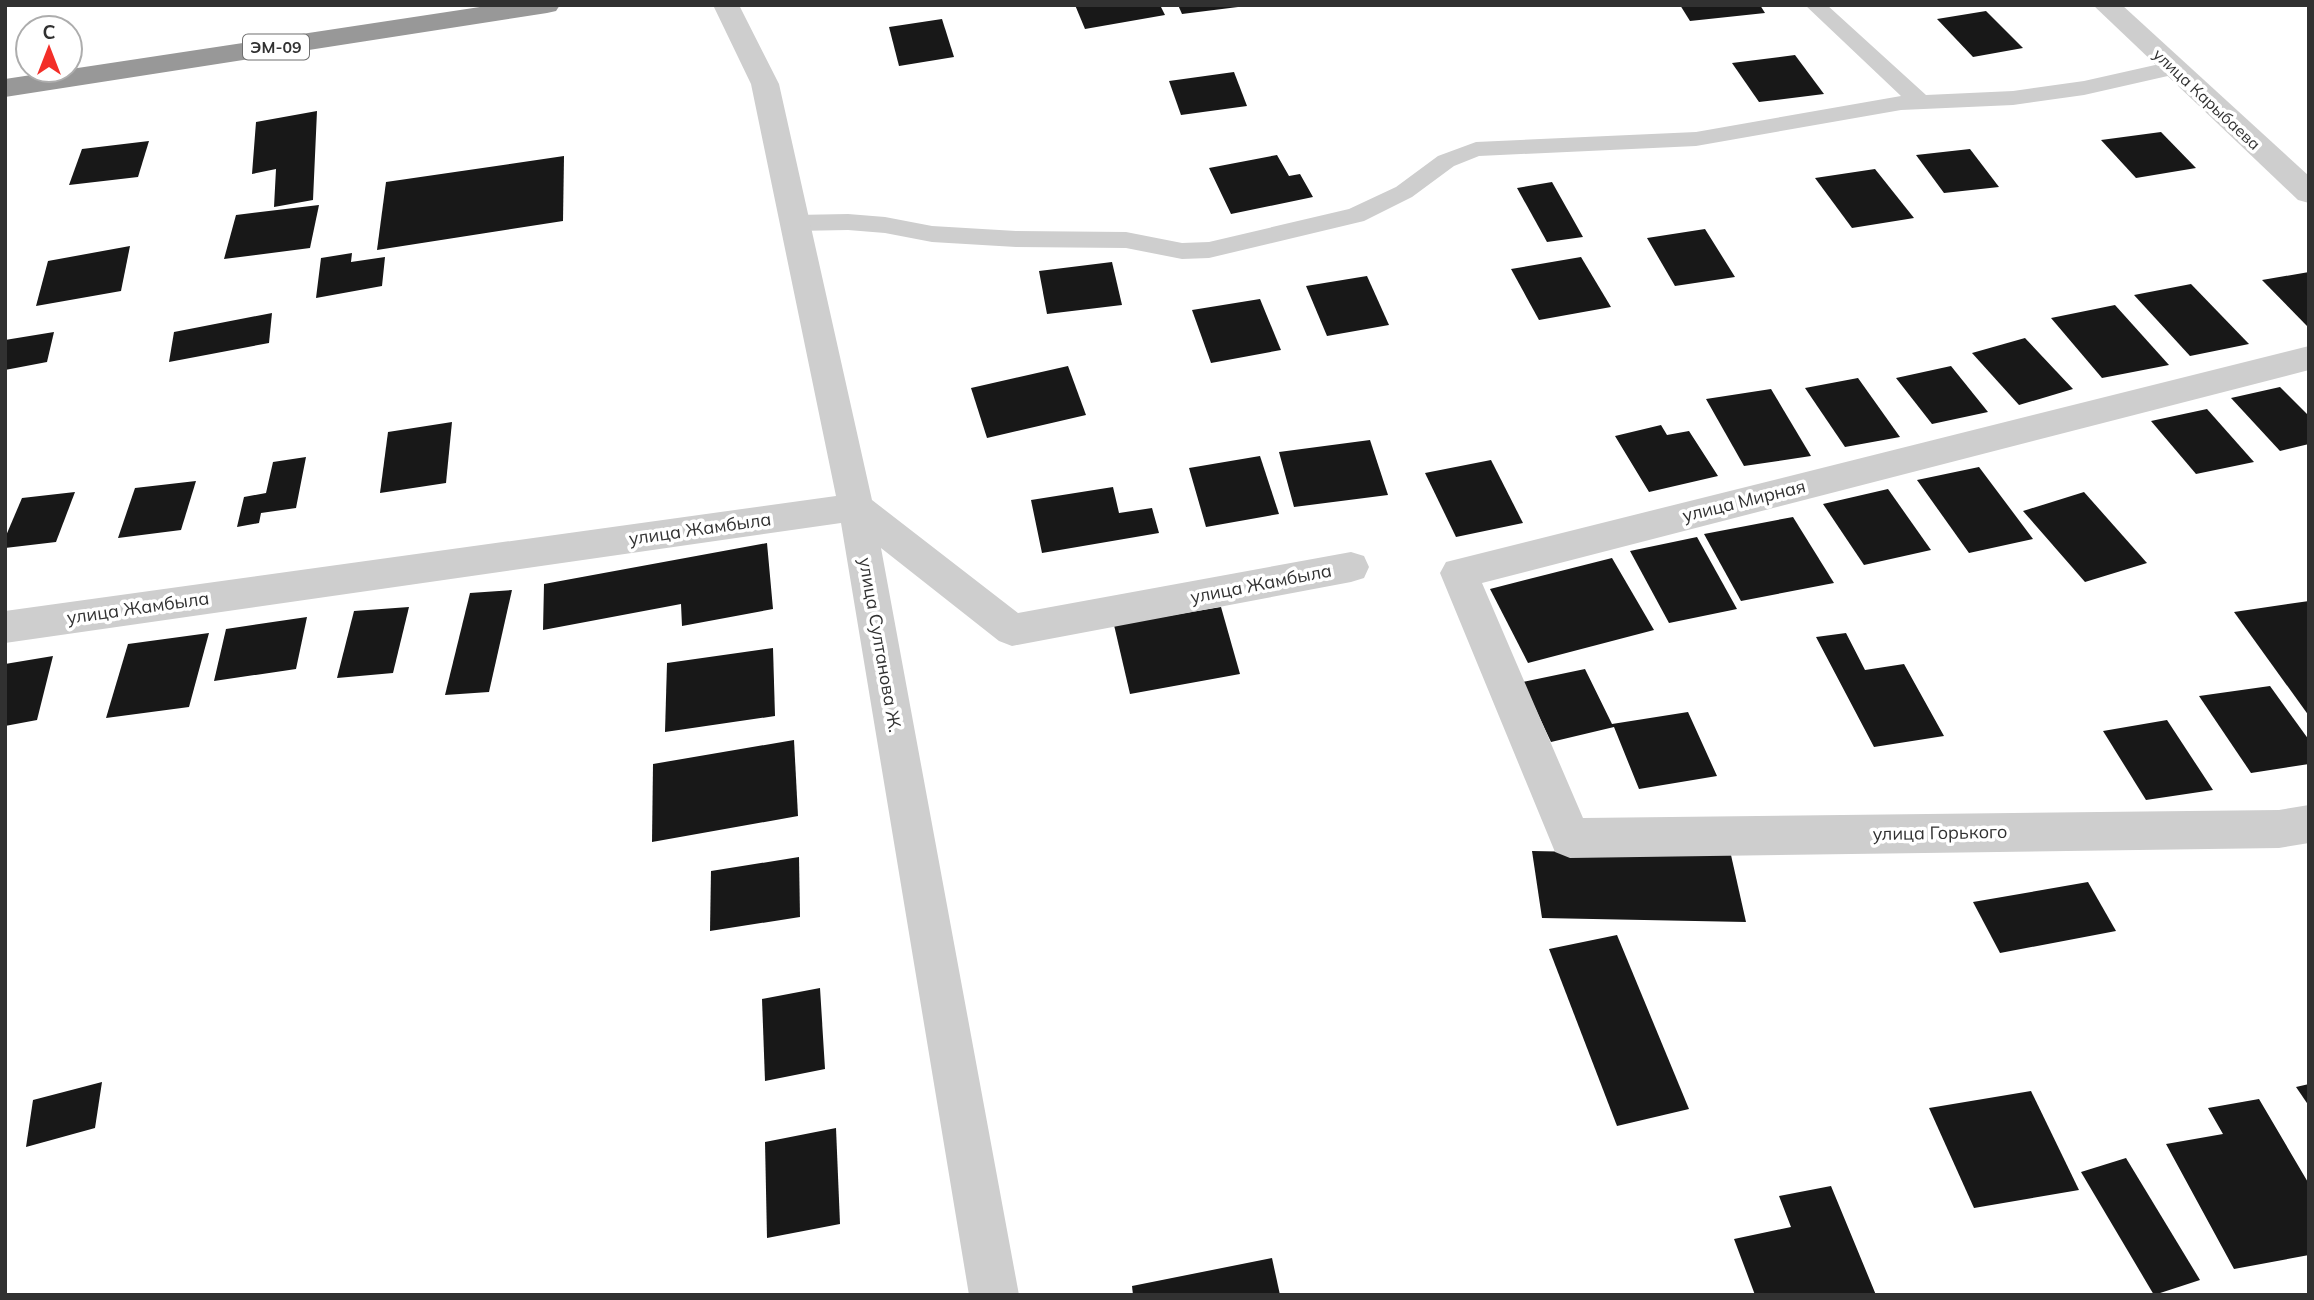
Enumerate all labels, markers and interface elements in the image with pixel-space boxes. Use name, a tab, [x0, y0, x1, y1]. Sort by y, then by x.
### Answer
north arrow	[14, 14, 84, 84]
text: С	[42, 20, 56, 44]
road number: ЭМ-09	[243, 34, 309, 60]
street label: улица Карыбаева	[2149, 44, 2265, 154]
street label: улица Мирная	[1680, 474, 1808, 527]
street label: улица Жамбыла	[627, 507, 773, 550]
street label: улица Султанова Ж.	[854, 556, 907, 734]
street label: улица Жамбыла	[1188, 559, 1334, 608]
street label: улица Жамбыла	[65, 586, 211, 629]
street label: улица Горького	[1872, 820, 2008, 845]

